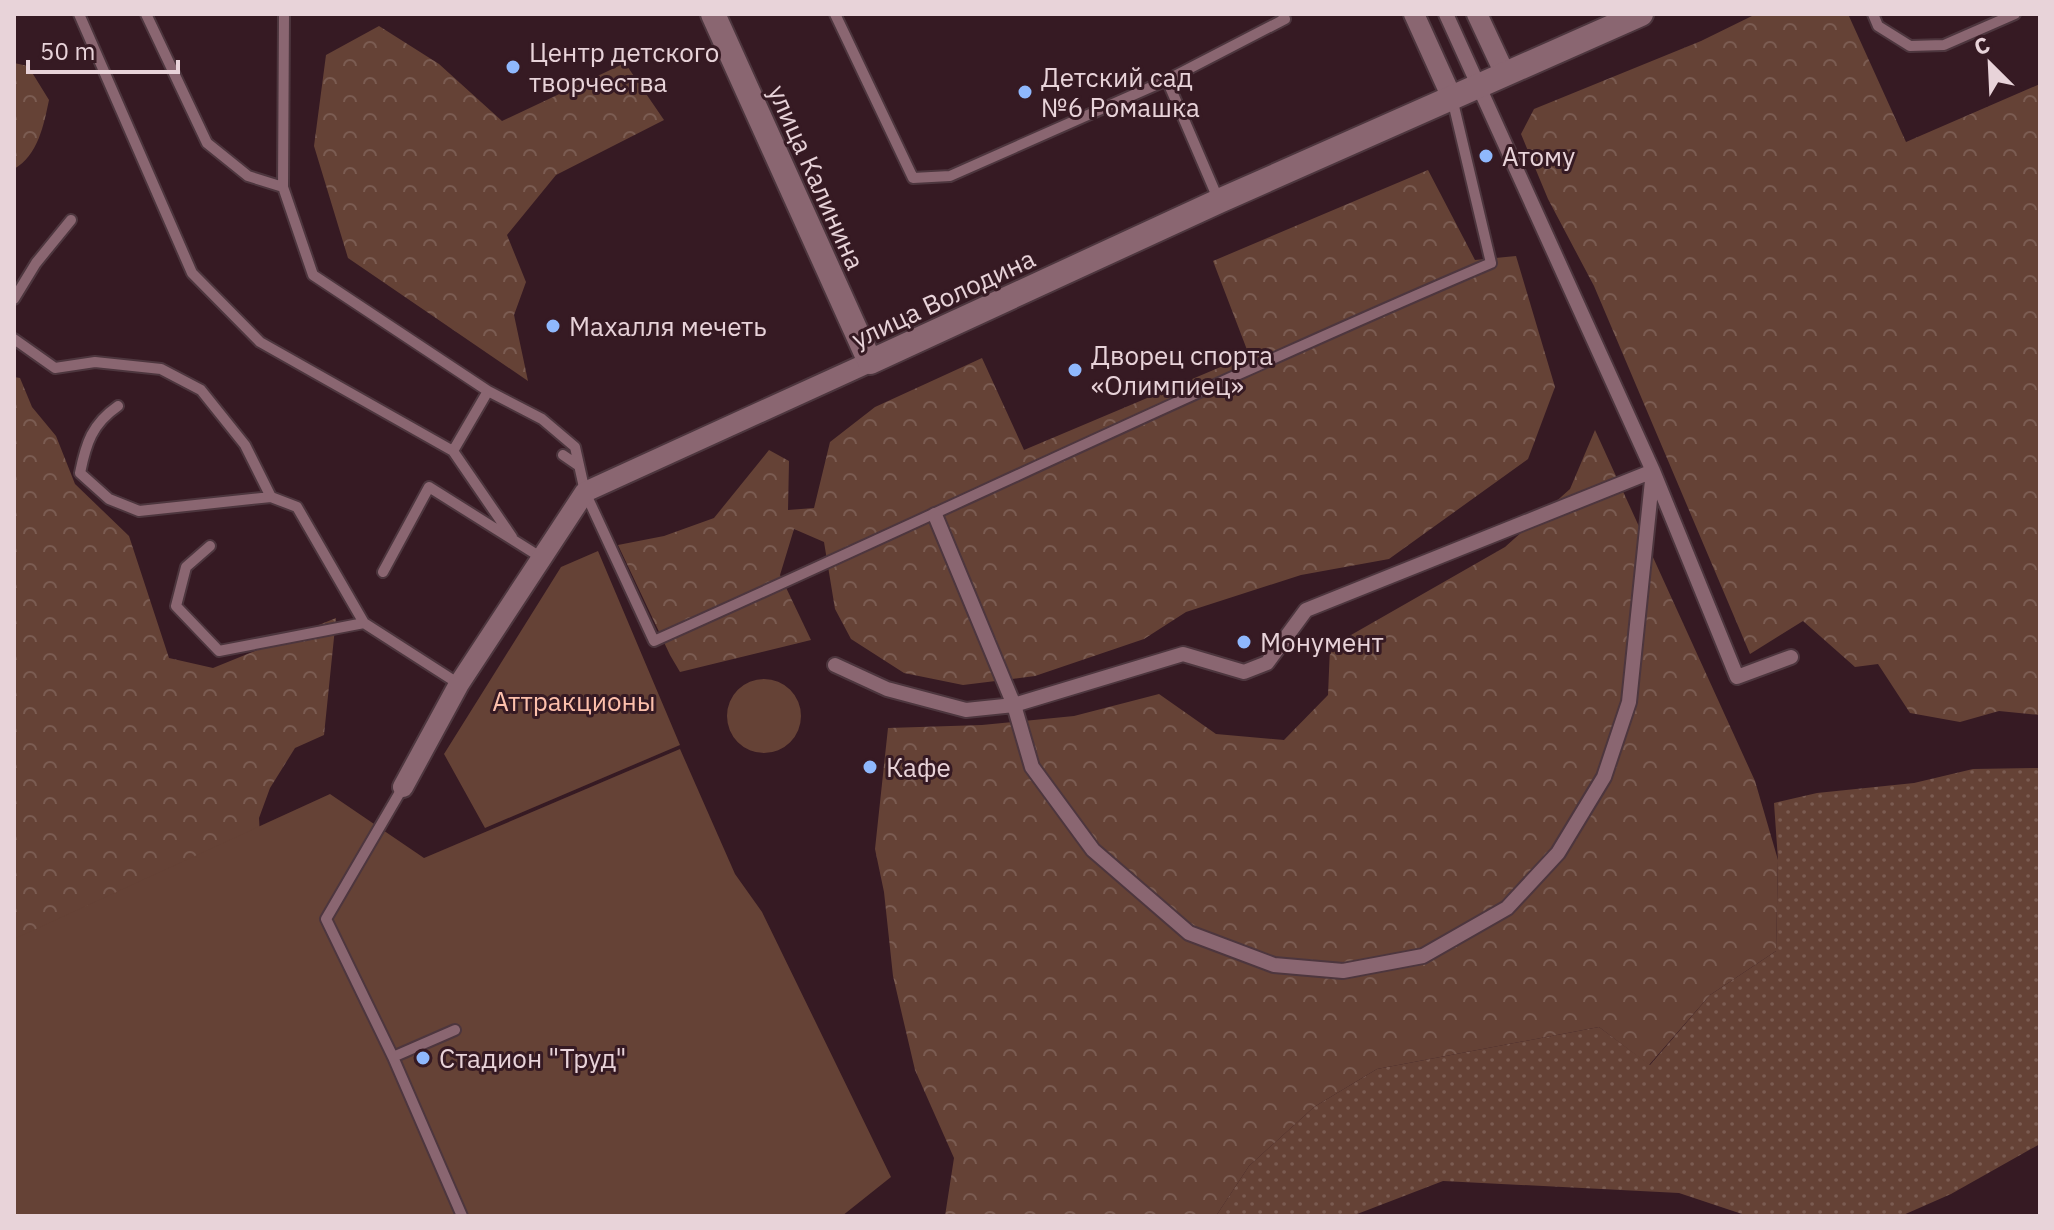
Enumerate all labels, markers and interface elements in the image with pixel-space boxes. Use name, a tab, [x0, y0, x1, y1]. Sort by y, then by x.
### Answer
scale bar	[28, 24, 178, 74]
north arrow	[1950, 24, 2030, 104]
text: С	[1969, 29, 1994, 61]
text: 50 m	[40, 35, 95, 67]
place label: Центр детского творчества	[529, 35, 719, 99]
marker: Центр детского творчества	[504, 58, 522, 76]
place label: Детский сад №6 Ромашка	[1041, 60, 1200, 124]
street label: улица Калинина	[761, 79, 873, 275]
marker: Детский сад №6 Ромашка	[1016, 83, 1034, 101]
place label: Атому	[1502, 139, 1575, 173]
marker: Атому	[1477, 147, 1495, 165]
street label: улица Володина	[846, 241, 1040, 355]
place label: Махалля мечеть	[569, 309, 767, 343]
marker: Махалля мечеть	[544, 317, 562, 335]
place label: Дворец спорта «Олимпиец»	[1091, 338, 1273, 402]
marker: Дворец спорта «Олимпиец»	[1066, 361, 1084, 379]
place label: Монумент	[1260, 625, 1384, 659]
marker: Монумент	[1235, 633, 1253, 651]
park label: Аттракционы	[492, 684, 656, 718]
place label: Кафе	[886, 750, 951, 784]
marker: Кафе	[861, 758, 879, 776]
place label: Стадион "Труд"	[439, 1041, 626, 1075]
marker: Стадион "Труд"	[414, 1049, 432, 1067]

